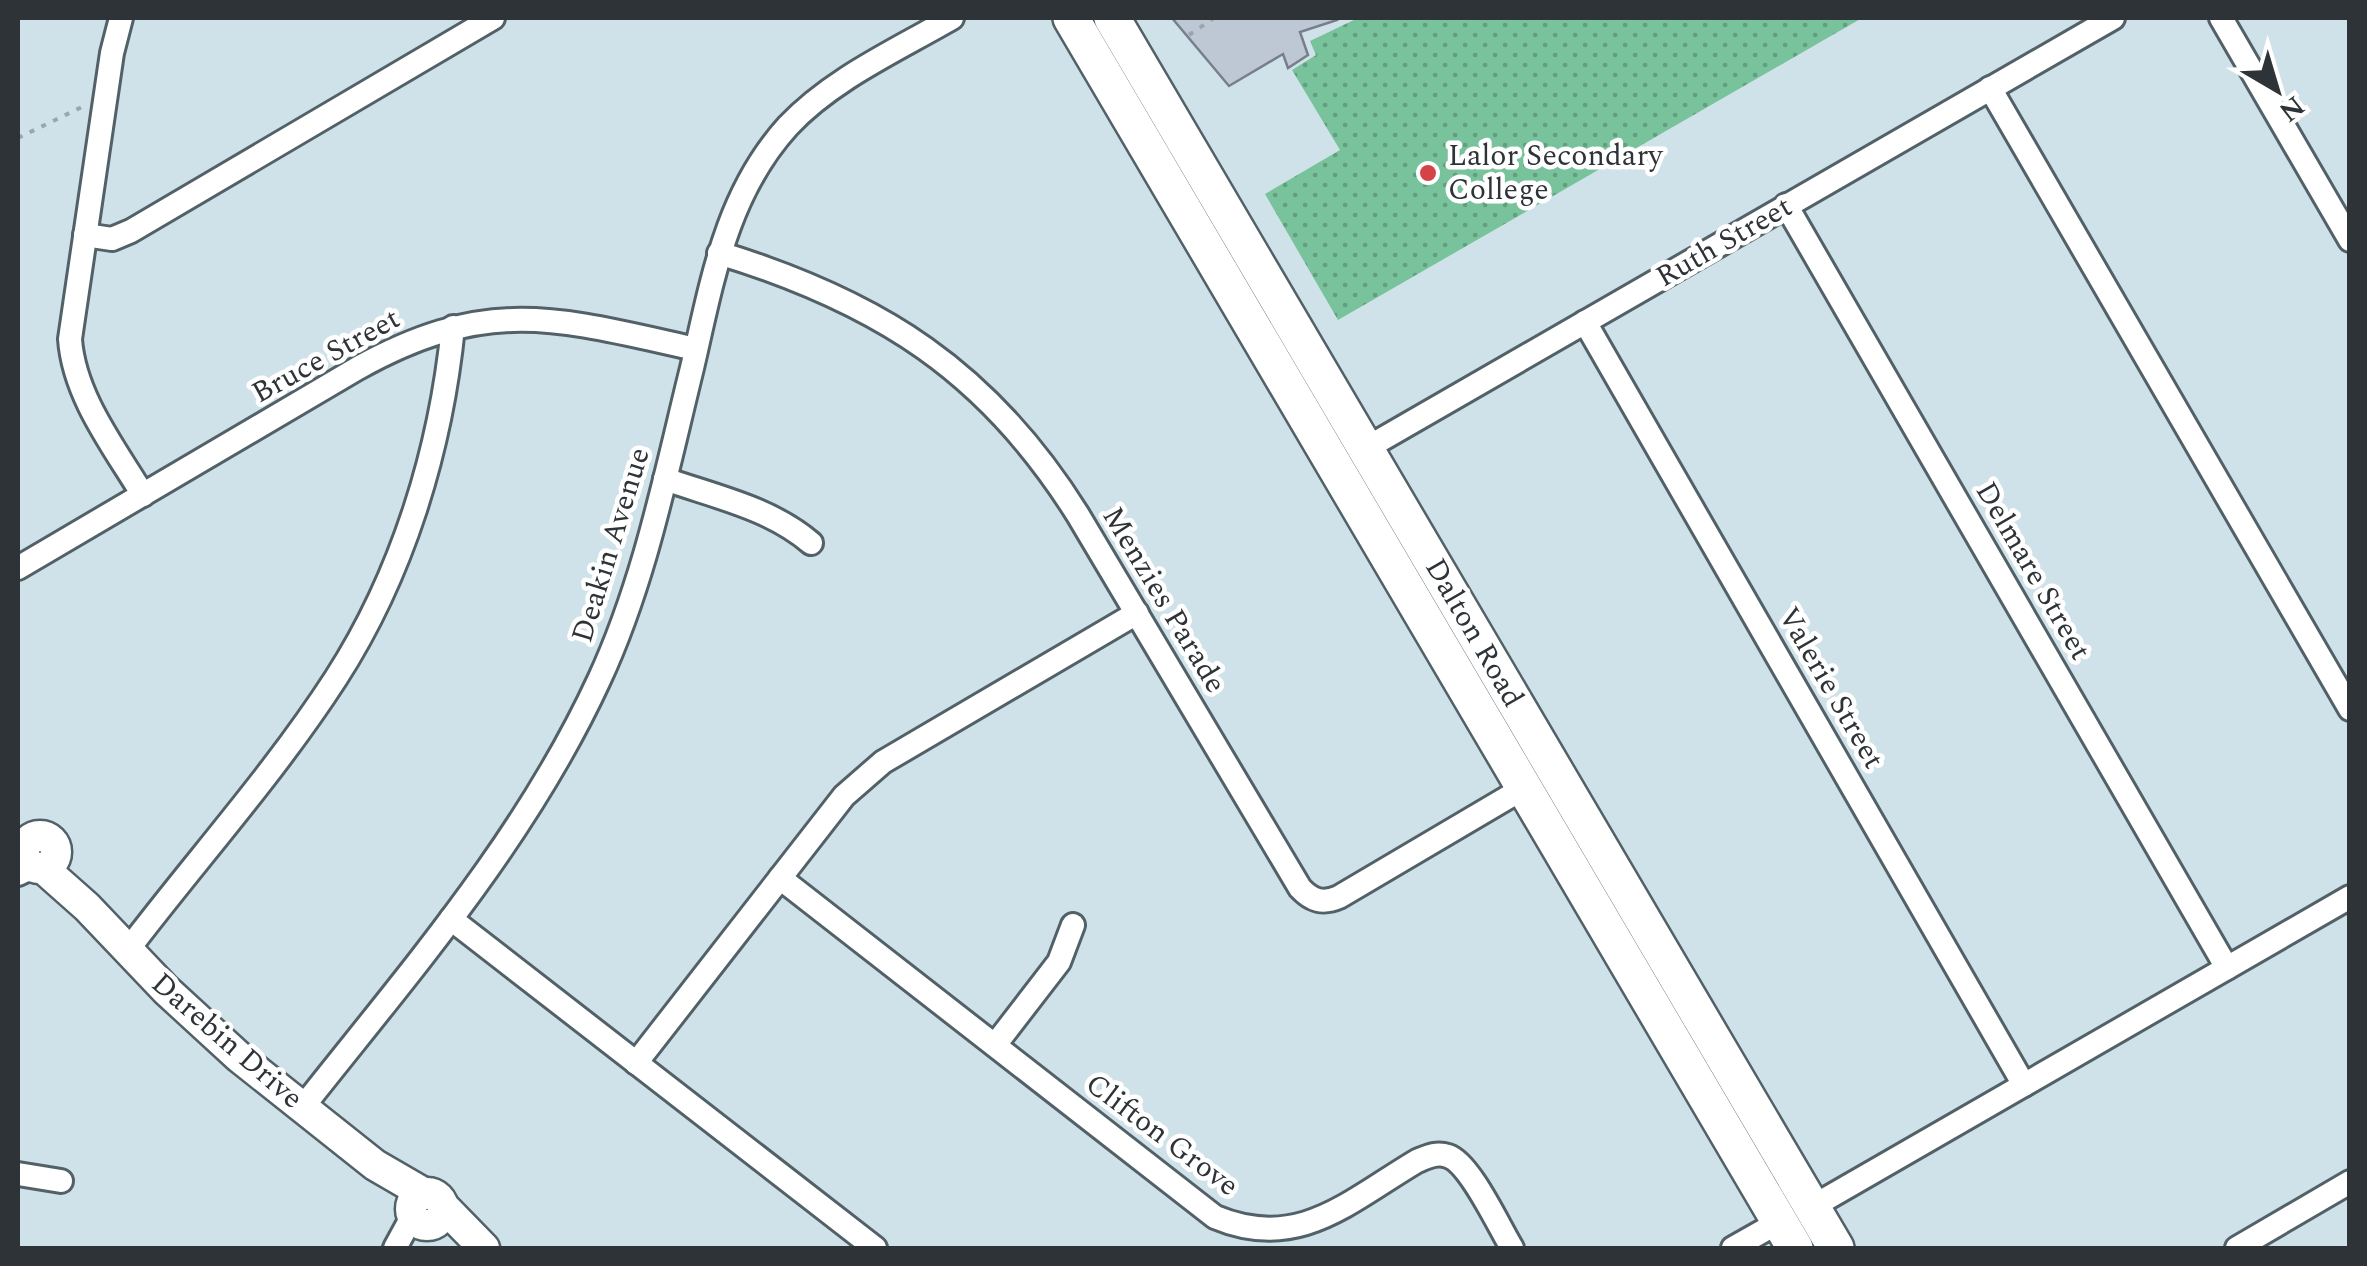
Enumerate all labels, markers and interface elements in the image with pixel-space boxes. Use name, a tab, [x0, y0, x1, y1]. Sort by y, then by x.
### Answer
north arrow	[2227, 40, 2327, 140]
text: N	[2269, 85, 2314, 132]
place label: Lalor Secondary College	[1448, 133, 1664, 213]
marker: Lalor Secondary College	[1417, 162, 1439, 184]
street label: Ruth Street	[1647, 184, 1801, 300]
street label: Bruce Street	[243, 296, 409, 416]
street label: Deakin Avenue	[559, 442, 663, 648]
street label: Delmare Street	[1963, 473, 2103, 669]
street label: Menzies Parade	[1090, 498, 1238, 702]
street label: Dalton Road	[1413, 550, 1535, 716]
street label: Valerie Street	[1766, 598, 1896, 778]
street label: Darebin Drive	[141, 962, 313, 1120]
street label: Clifton Grove	[1075, 1062, 1249, 1208]

